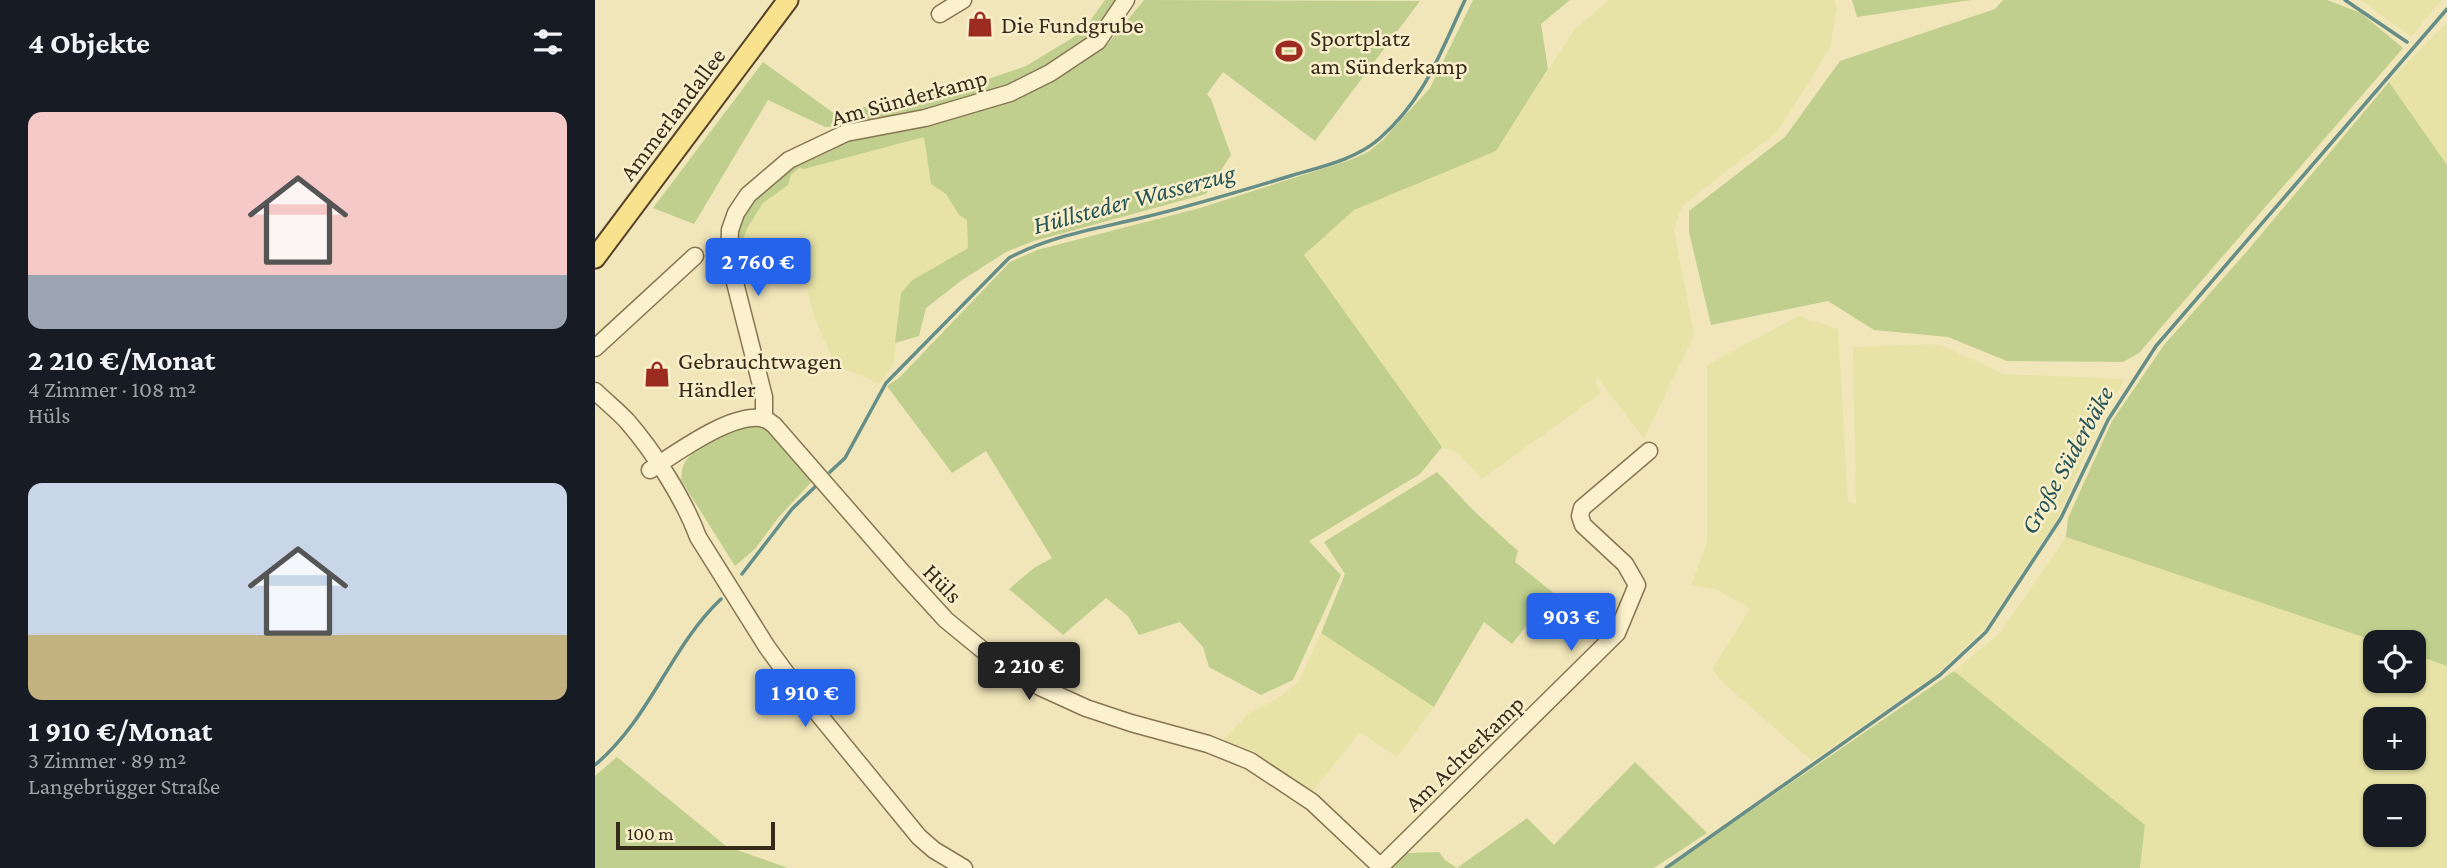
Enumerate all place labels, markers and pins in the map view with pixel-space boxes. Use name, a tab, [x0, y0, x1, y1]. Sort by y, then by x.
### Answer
shop icon: Die Fundgrube	[965, 9, 995, 39]
place label: Die Fundgrube	[1001, 11, 1144, 38]
place label: Sportplatz am Sünderkamp	[1310, 24, 1468, 79]
sports icon: Sportplatz am Sünderkamp	[1274, 36, 1304, 66]
pin: 2 760 €	[693, 238, 823, 298]
place label: Gebrauchtwagen Händler	[678, 347, 842, 402]
shop icon: Gebrauchtwagen Händler	[642, 359, 672, 389]
pin: 903 €	[1522, 594, 1620, 653]
pin: 2 210 €	[964, 642, 1094, 702]
pin: 1 910 €	[740, 670, 870, 729]

